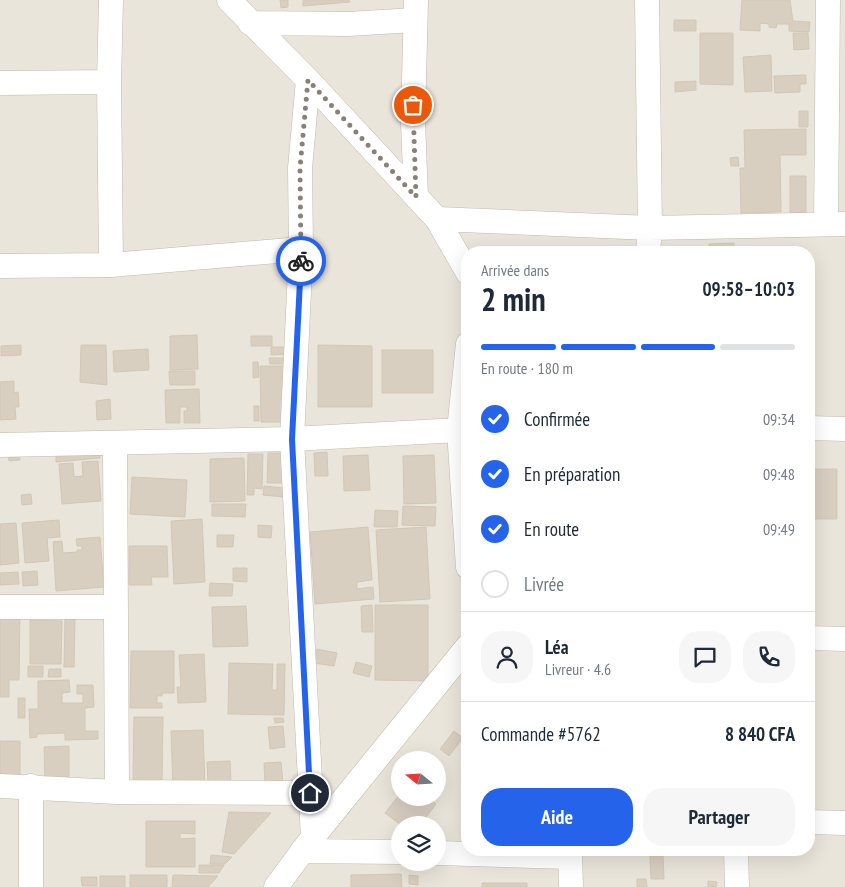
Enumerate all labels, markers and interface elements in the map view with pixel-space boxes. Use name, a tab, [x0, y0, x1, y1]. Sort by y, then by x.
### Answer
pin	[392, 84, 434, 126]
icon: bag	[399, 91, 427, 119]
courier	[276, 236, 326, 286]
icon: bike	[287, 247, 315, 275]
text: Arrivée dans	[481, 260, 549, 280]
text: 09:58–10:03	[702, 277, 795, 301]
text: 2 min	[481, 278, 546, 320]
text: En route · 180 m	[481, 358, 573, 378]
icon: check	[481, 405, 509, 433]
text: Confirmée	[524, 407, 590, 431]
text: 09:34	[763, 409, 795, 429]
icon: check	[481, 460, 509, 488]
text: En préparation	[524, 462, 620, 486]
text: 09:48	[763, 464, 795, 484]
icon: check	[481, 515, 509, 543]
text: En route	[524, 517, 579, 541]
text: 09:49	[763, 519, 795, 539]
text: Livrée	[524, 572, 564, 596]
button: person	[481, 631, 533, 683]
button: chat	[679, 631, 731, 683]
button: phone	[743, 631, 795, 683]
text: Léa	[545, 635, 569, 659]
text: Livreur · 4.6	[545, 659, 611, 679]
text: Commande #5762	[481, 722, 601, 746]
text: 8 840 CFA	[725, 722, 795, 746]
north arrow	[391, 751, 446, 806]
map controls	[391, 751, 446, 871]
pin	[289, 772, 331, 814]
icon: home	[296, 779, 324, 807]
button: Aide	[481, 788, 633, 846]
button: Partager	[643, 788, 795, 846]
button: layers	[391, 816, 446, 871]

